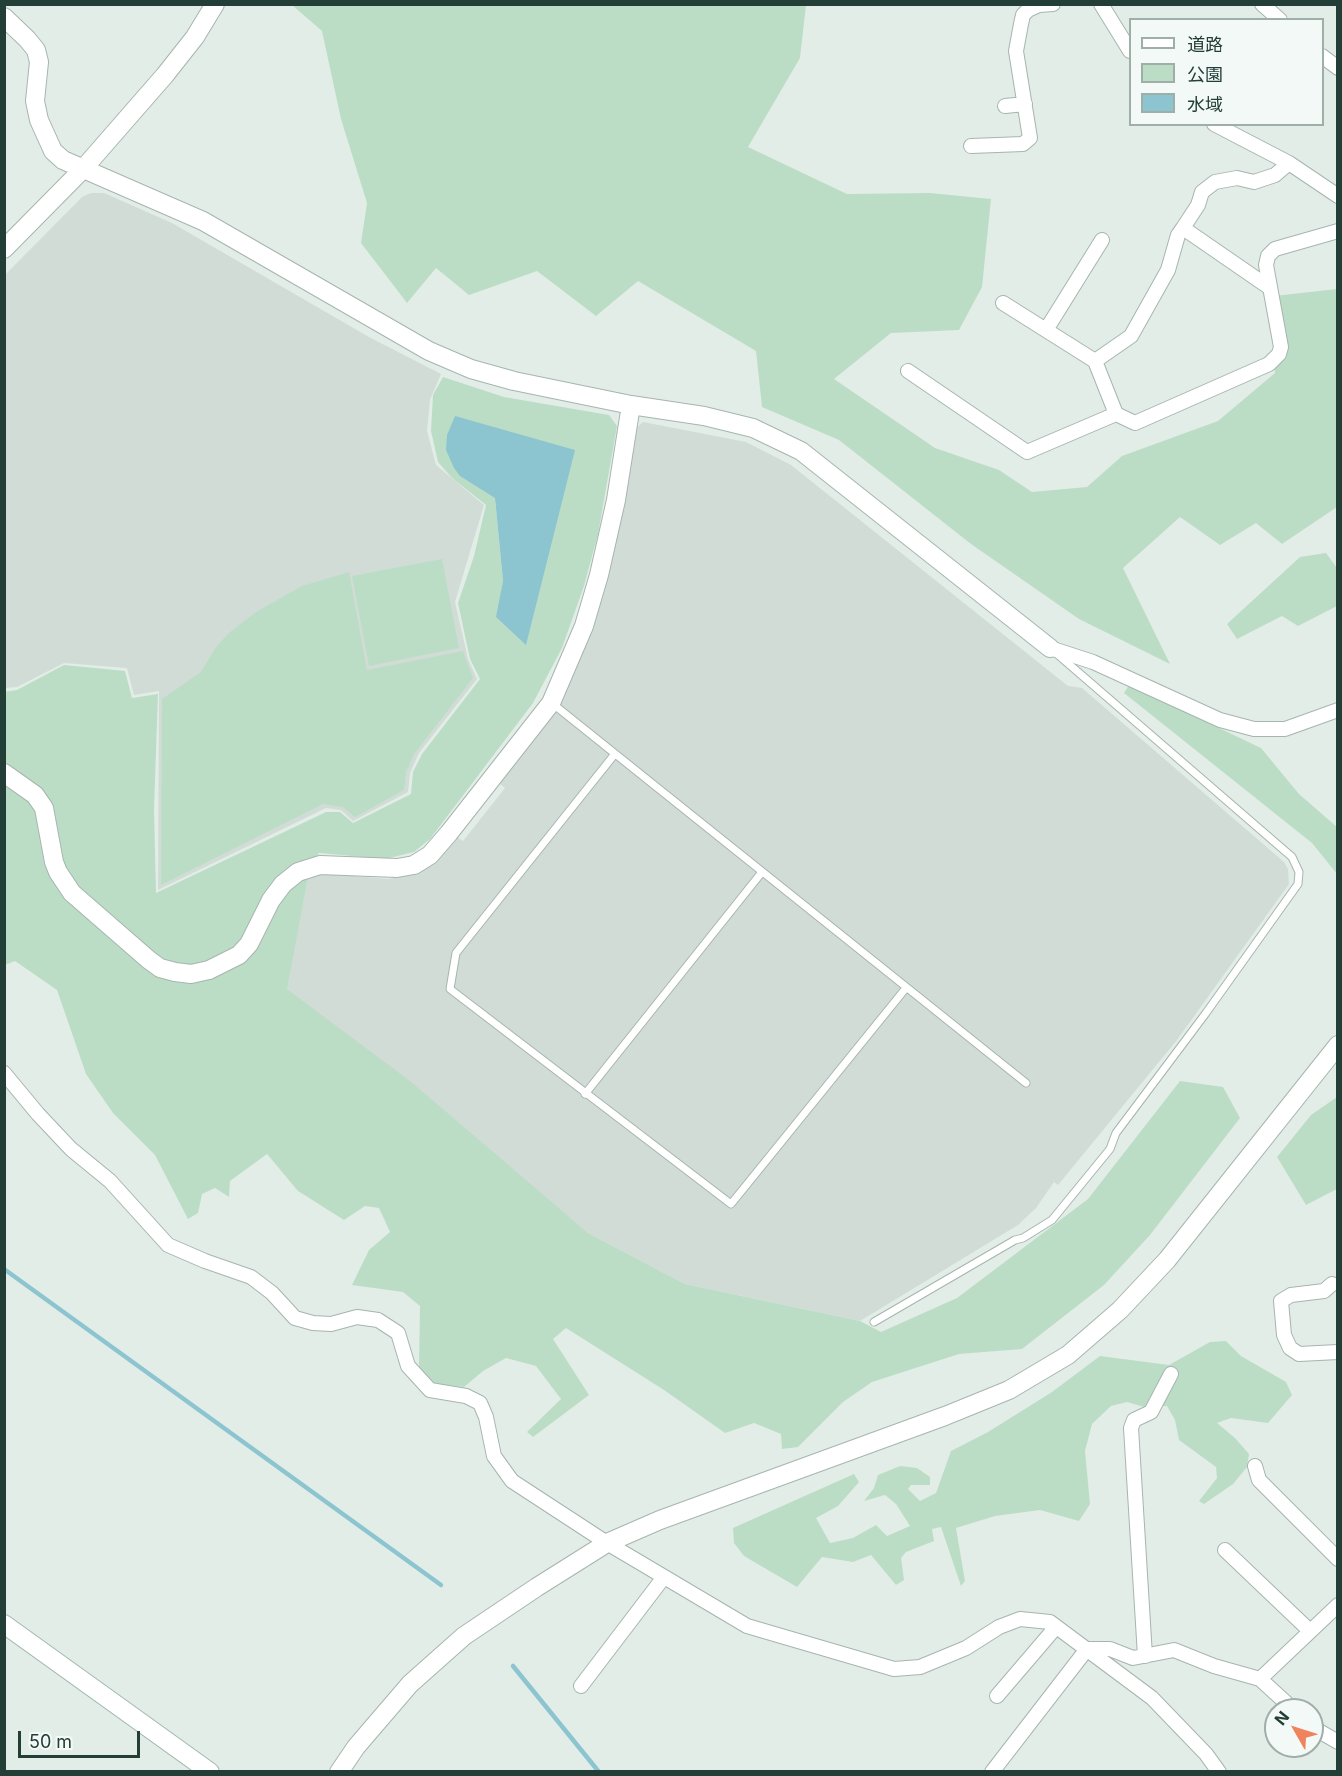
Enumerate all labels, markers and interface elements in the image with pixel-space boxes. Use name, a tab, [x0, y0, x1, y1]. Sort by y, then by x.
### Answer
legend	[1129, 18, 1324, 126]
text: 道路	[1187, 34, 1223, 55]
text: 公園	[1187, 64, 1223, 85]
text: 水域	[1187, 94, 1223, 115]
north arrow	[1264, 1698, 1324, 1758]
text: N	[1270, 1707, 1293, 1729]
scale bar	[21, 1719, 142, 1757]
text: 50 m	[29, 1731, 72, 1752]

